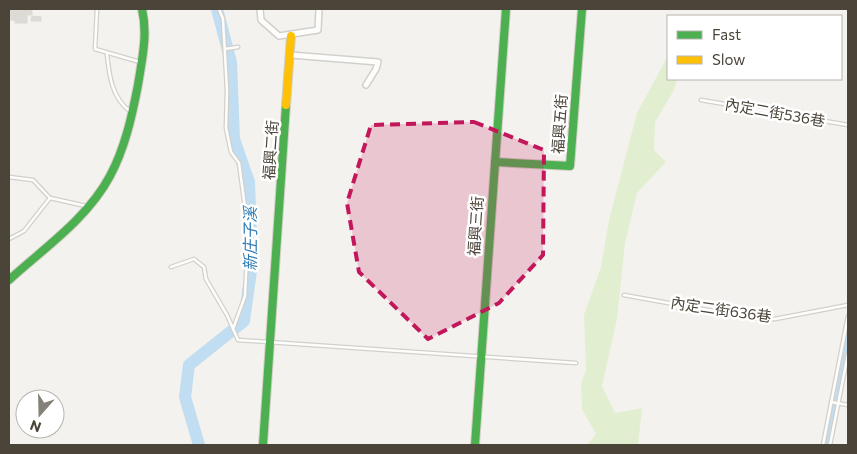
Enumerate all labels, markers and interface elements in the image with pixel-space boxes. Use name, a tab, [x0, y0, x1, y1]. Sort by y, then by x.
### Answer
legend	[667, 15, 842, 80]
text: Fast	[712, 25, 741, 43]
text: Slow	[712, 50, 745, 68]
street label: 福興五街	[548, 93, 570, 154]
street label: 內定二街536巷	[724, 94, 827, 130]
street label: 福興二街	[259, 119, 281, 180]
street label: 福興三街	[464, 195, 486, 256]
water label: 新庄子溪	[240, 205, 259, 271]
street label: 內定二街636巷	[670, 293, 773, 325]
north arrow	[15, 389, 65, 439]
text: N	[28, 417, 43, 436]

